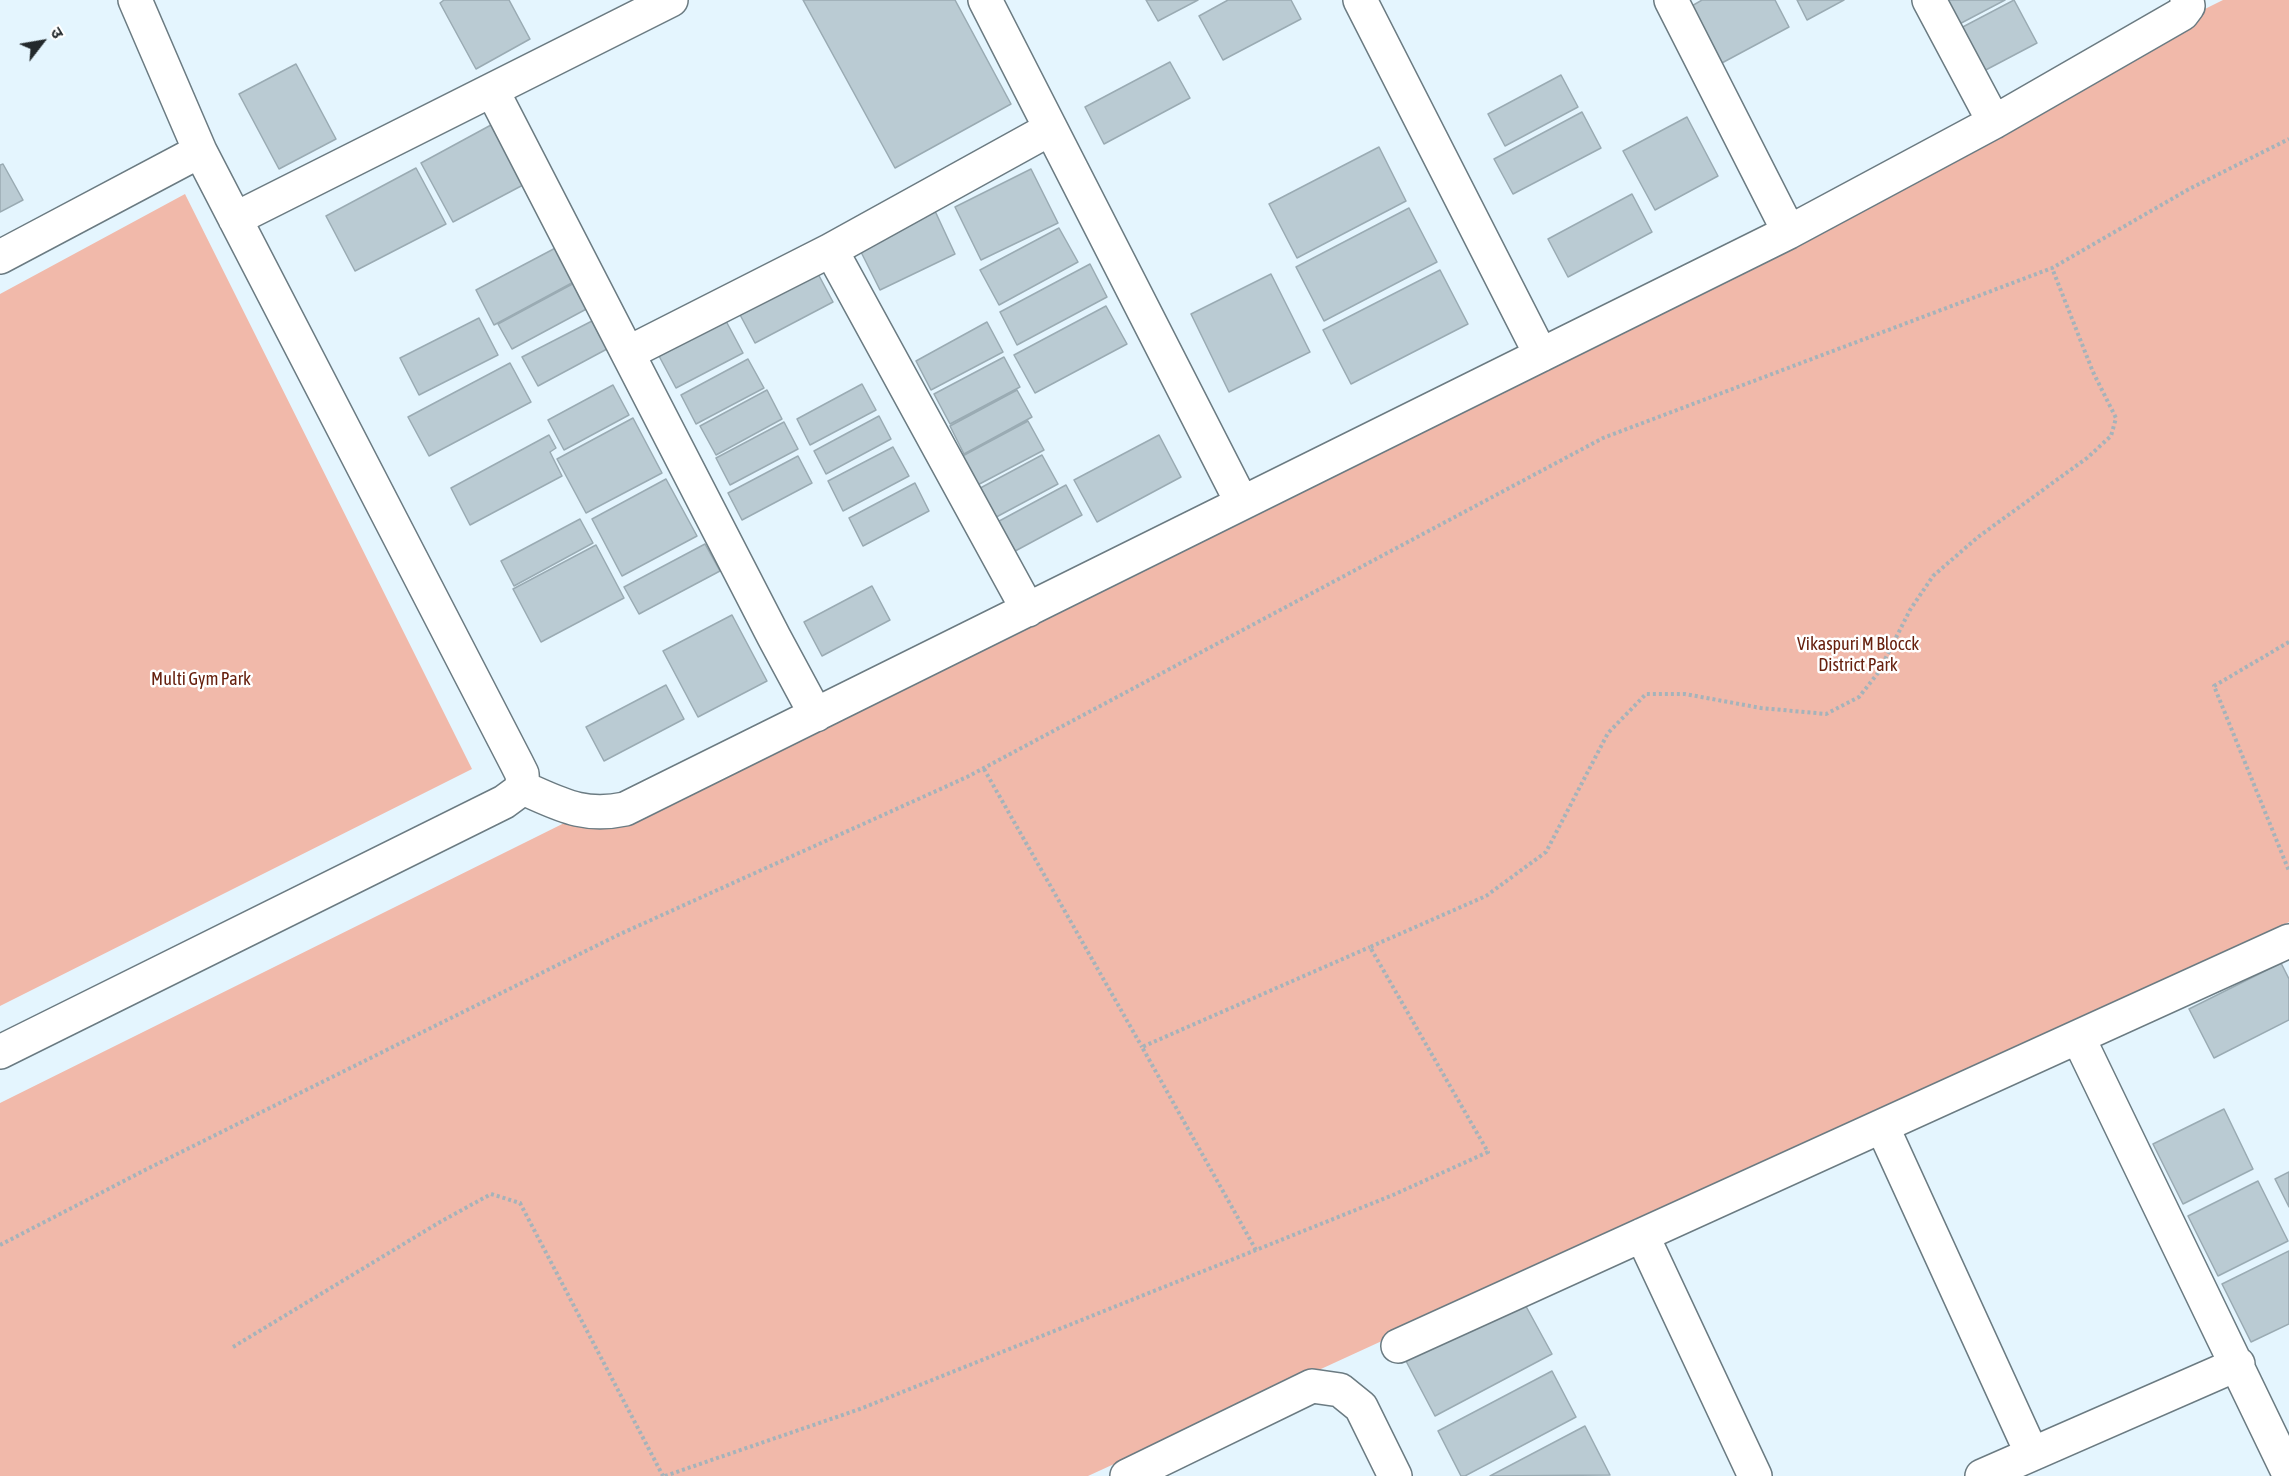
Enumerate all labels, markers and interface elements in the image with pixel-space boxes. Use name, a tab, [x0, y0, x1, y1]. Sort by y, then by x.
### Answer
north arrow	[12, 12, 72, 72]
text: उ	[47, 24, 68, 41]
park label: Vikaspuri M Blocck District Park	[1797, 633, 1919, 676]
park label: Multi Gym Park	[151, 668, 251, 690]

